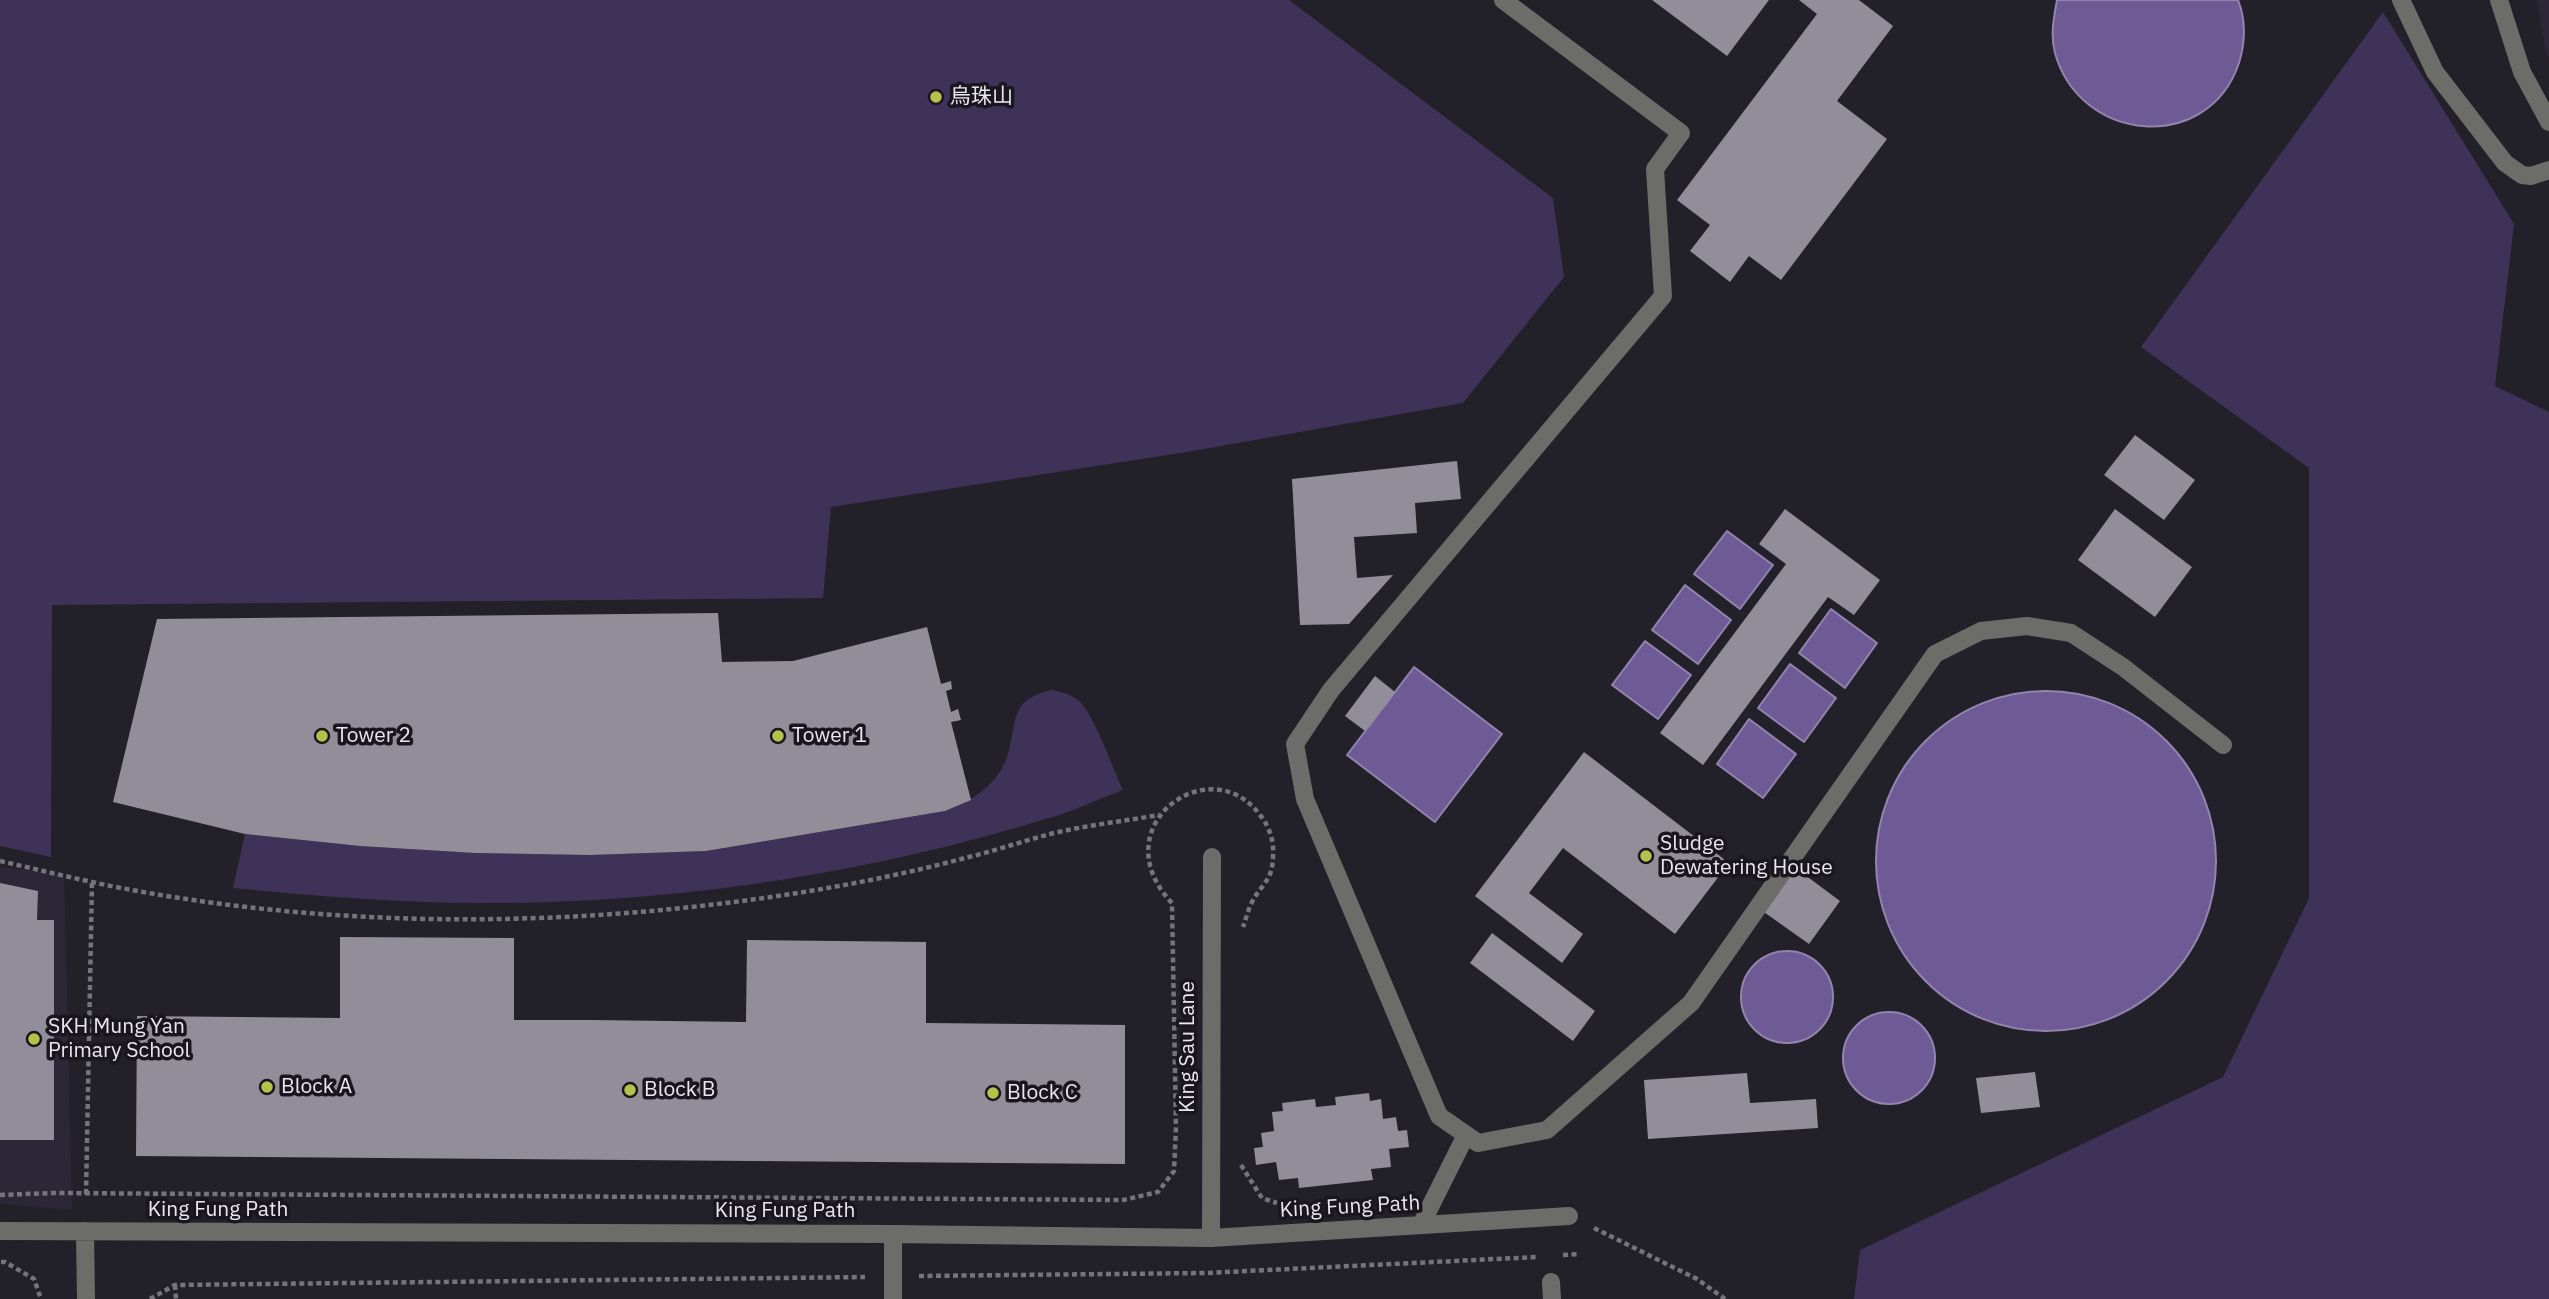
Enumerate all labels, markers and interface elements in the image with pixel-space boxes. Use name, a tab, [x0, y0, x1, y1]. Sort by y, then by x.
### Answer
place label: 烏珠山	[950, 84, 1013, 110]
marker: 烏珠山	[928, 89, 944, 105]
place label: Tower 2	[336, 723, 411, 749]
place label: Tower 1	[792, 723, 867, 749]
marker: Tower 2	[314, 728, 330, 744]
marker: Tower 1	[770, 728, 786, 744]
place label: Sludge Dewatering House	[1660, 831, 1833, 881]
marker: Sludge Dewatering House	[1638, 848, 1654, 864]
street label: King Sau Lane	[1175, 981, 1201, 1113]
place label: SKH Mung Yan Primary School	[48, 1014, 190, 1064]
marker: SKH Mung Yan Primary School	[26, 1031, 42, 1047]
place label: Block A	[281, 1074, 352, 1100]
place label: Block B	[644, 1077, 715, 1103]
marker: Block A	[259, 1079, 275, 1095]
place label: Block C	[1007, 1080, 1078, 1106]
marker: Block B	[622, 1082, 638, 1098]
marker: Block C	[985, 1085, 1001, 1101]
street label: King Fung Path	[1279, 1191, 1421, 1223]
street label: King Fung Path	[148, 1197, 288, 1223]
street label: King Fung Path	[715, 1198, 855, 1224]

